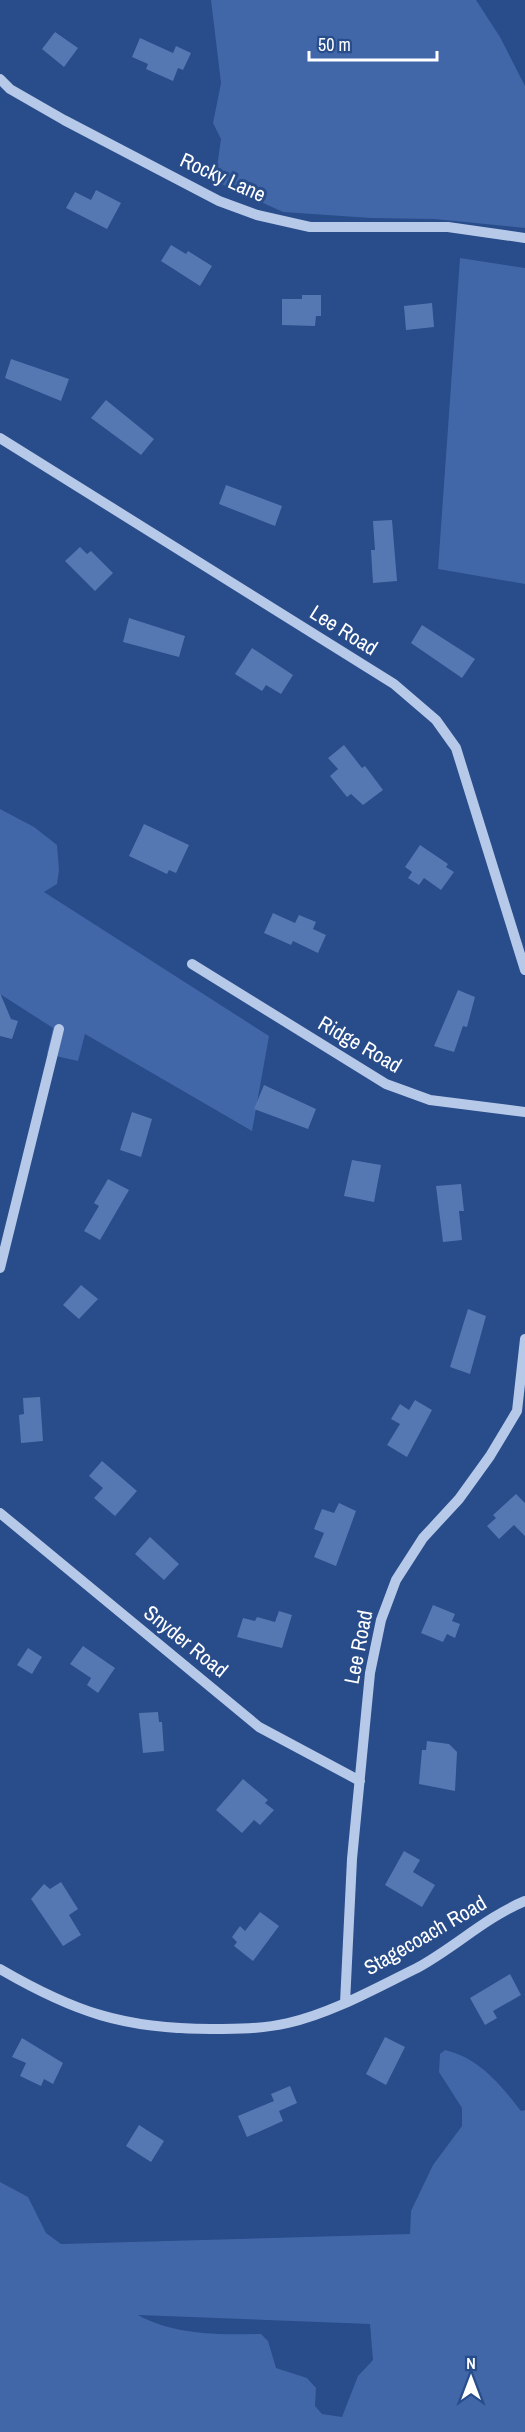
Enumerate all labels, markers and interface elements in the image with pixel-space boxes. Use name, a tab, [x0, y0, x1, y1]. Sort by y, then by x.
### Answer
scale bar	[309, 24, 436, 62]
text: 50 m	[318, 32, 351, 57]
street label: Rocky Lane	[176, 145, 270, 209]
street label: Lee Road	[305, 598, 383, 662]
street label: Ridge Road	[313, 1008, 407, 1080]
street label: Snyder Road	[138, 1598, 234, 1684]
street label: Lee Road	[337, 1608, 379, 1686]
street label: Stagecoach Road	[358, 1888, 492, 1982]
north arrow	[441, 2348, 501, 2408]
text: N	[466, 2352, 476, 2374]

